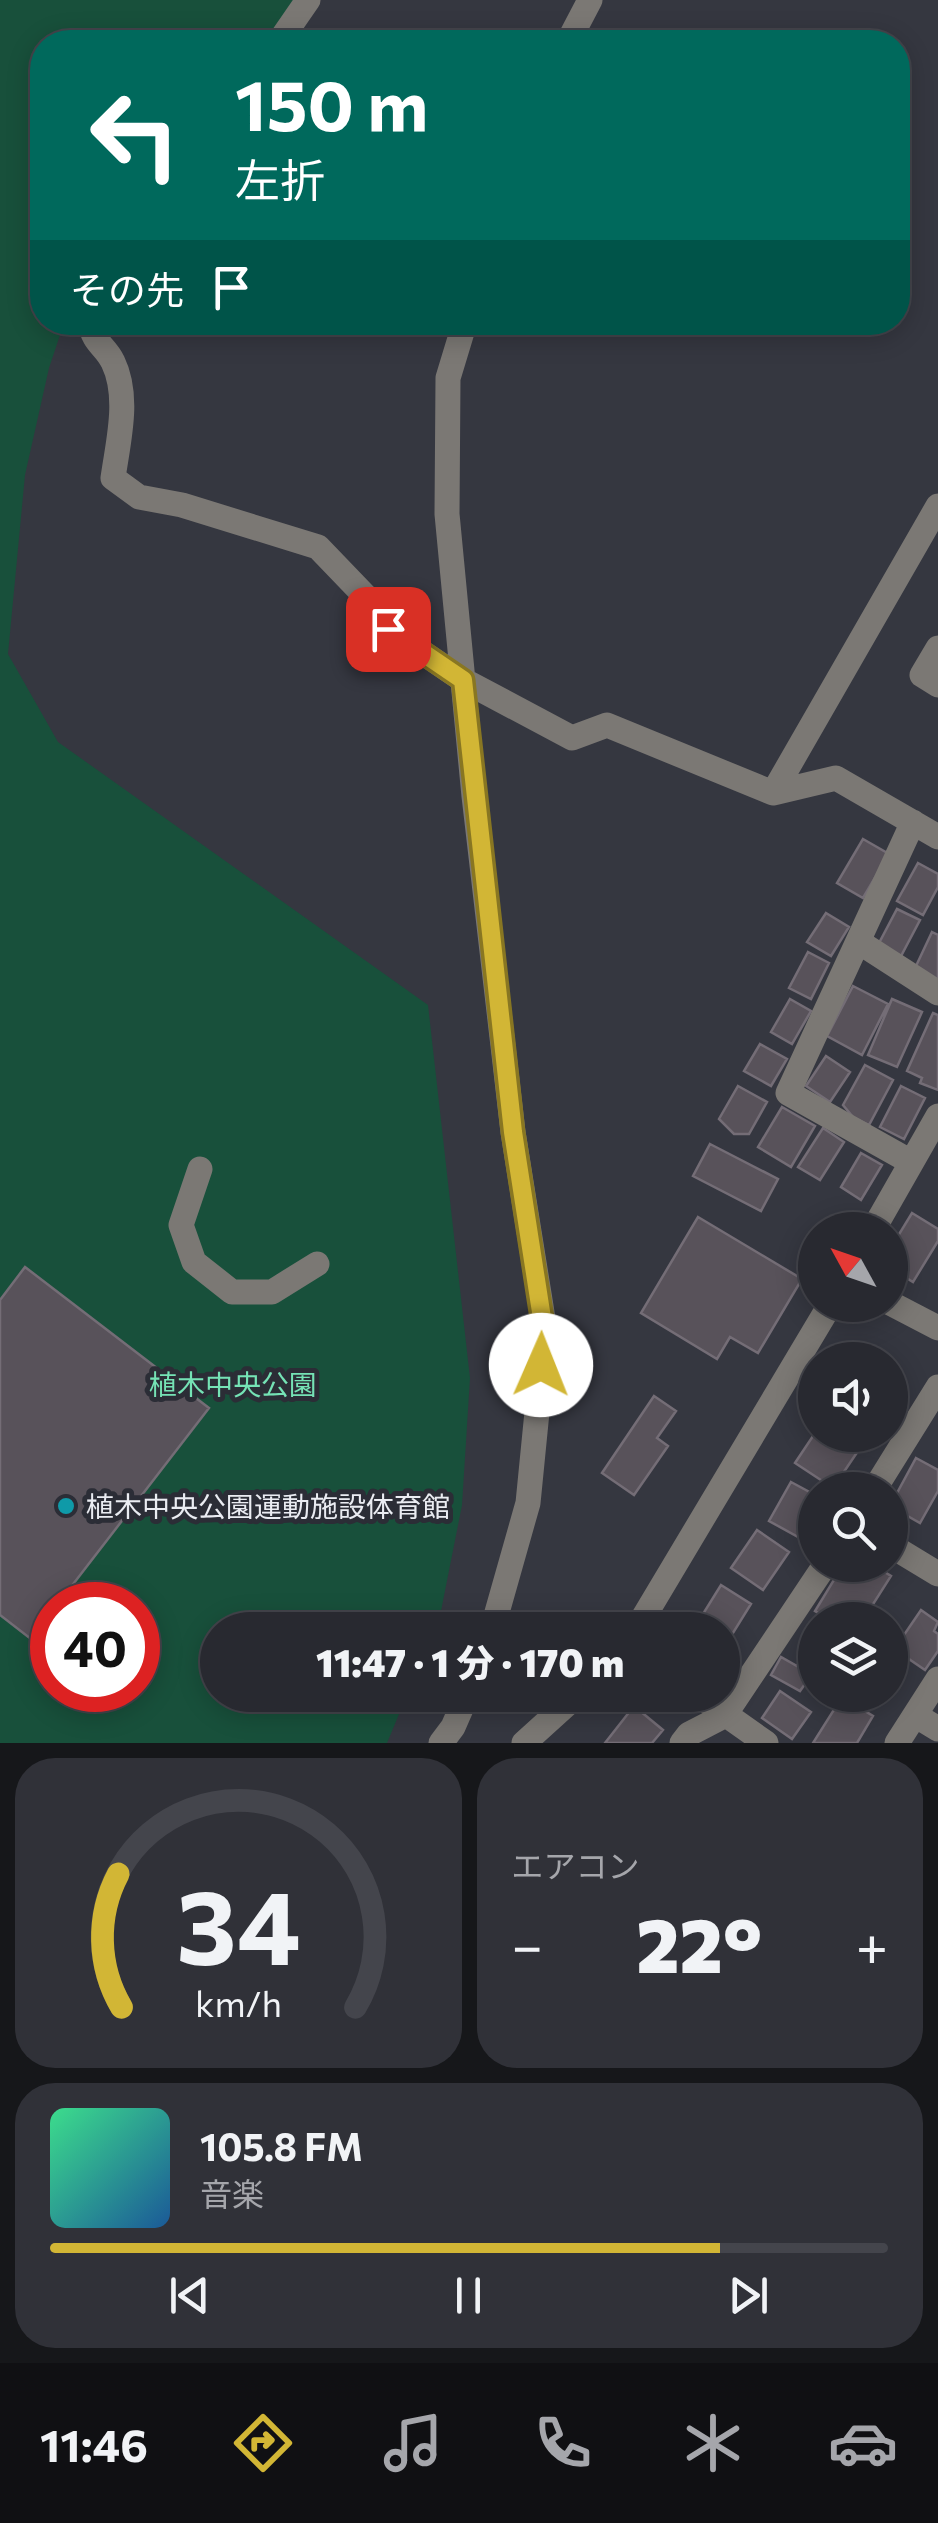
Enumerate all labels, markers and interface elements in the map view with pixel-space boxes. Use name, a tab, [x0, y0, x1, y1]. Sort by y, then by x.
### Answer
text: 150 m	[235, 60, 428, 145]
icon: left	[70, 70, 200, 200]
text: 左折	[235, 151, 325, 206]
icon: arrive	[204, 260, 259, 315]
text: その先	[70, 265, 184, 312]
pin	[346, 587, 431, 672]
icon: arrive	[361, 602, 416, 657]
north arrow	[798, 1212, 908, 1322]
map controls	[798, 1212, 908, 1712]
position arrow	[489, 1313, 593, 1417]
button: sound	[798, 1342, 908, 1452]
park label: 植木中央公園	[149, 1367, 317, 1401]
button: search	[798, 1472, 908, 1582]
place label: 植木中央公園運動施設体育館	[86, 1489, 450, 1523]
marker: 植木中央公園運動施設体育館	[55, 1495, 77, 1517]
speed limit sign: 40	[30, 1582, 160, 1712]
button: layers	[798, 1602, 908, 1712]
text: 11:47 · 1 分 · 170 m	[316, 1638, 624, 1685]
text: エアコン	[512, 1845, 640, 1885]
text: 34	[176, 1859, 300, 1986]
text: 22°	[636, 1897, 762, 1988]
text: −	[512, 1910, 543, 1977]
text: +	[856, 1910, 888, 1977]
text: km/h	[195, 1981, 282, 2024]
text: 105.8 FM	[200, 2122, 363, 2169]
text: 音楽	[200, 2173, 264, 2213]
icon: previous	[162, 2268, 217, 2323]
icon: pause	[441, 2268, 496, 2323]
icon: next	[721, 2268, 776, 2323]
icon: directions	[228, 2408, 298, 2478]
icon: music	[378, 2408, 448, 2478]
icon: phone	[528, 2408, 598, 2478]
icon: climate	[678, 2408, 748, 2478]
icon: car	[828, 2408, 898, 2478]
text: 11:46	[40, 2416, 148, 2471]

